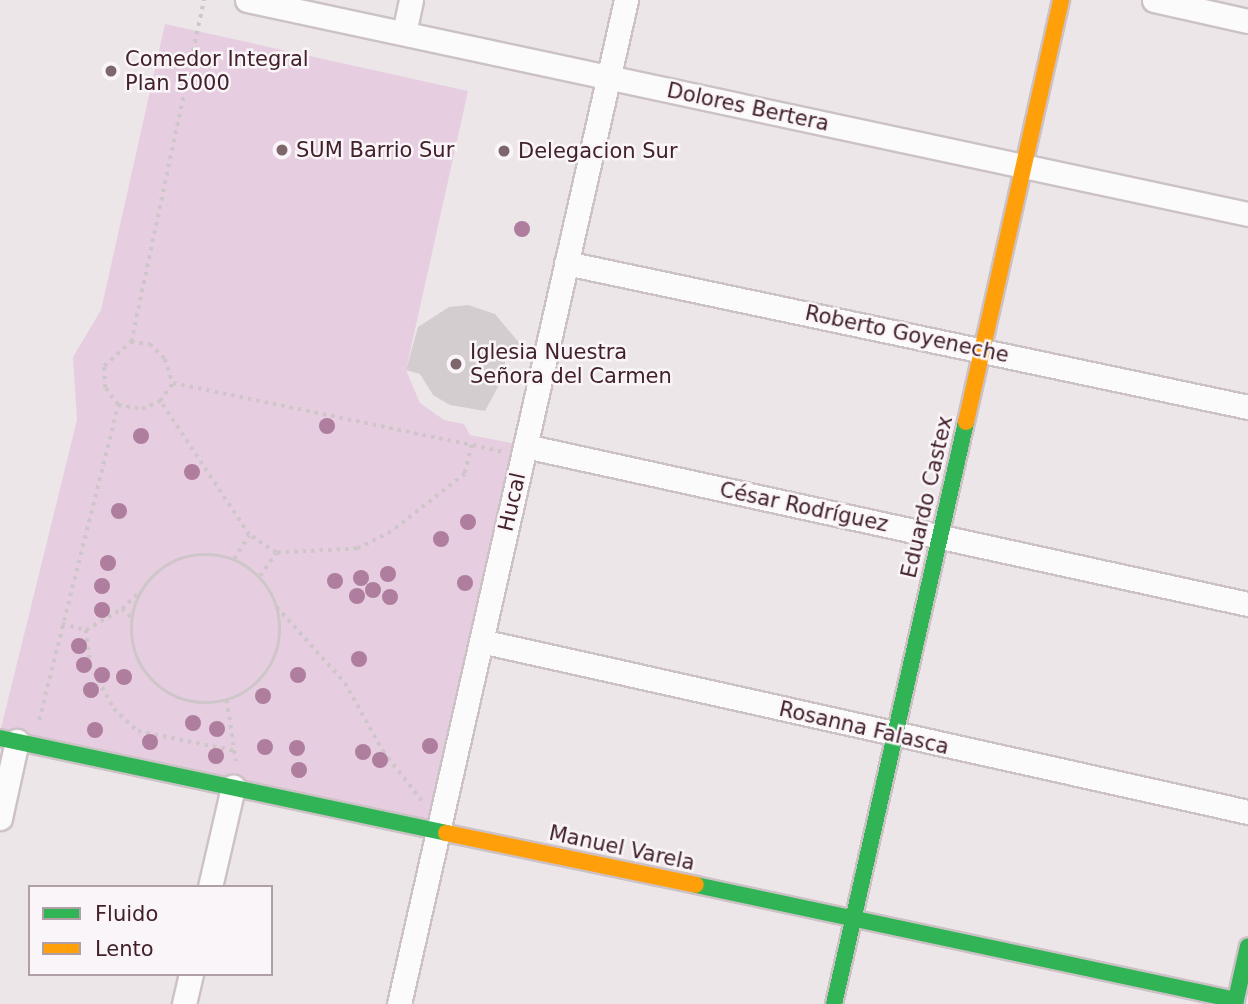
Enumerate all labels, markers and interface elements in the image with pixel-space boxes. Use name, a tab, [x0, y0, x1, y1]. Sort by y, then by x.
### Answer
place label: Comedor Integral Plan 5000	[125, 46, 309, 96]
marker: Comedor Integral Plan 5000	[103, 63, 119, 79]
street label: Dolores Bertera	[665, 78, 831, 136]
place label: SUM Barrio Sur	[296, 137, 454, 163]
place label: Delegacion Sur	[518, 138, 678, 164]
marker: SUM Barrio Sur	[274, 142, 290, 158]
marker: Delegacion Sur	[496, 143, 512, 159]
street label: Roberto Goyeneche	[803, 300, 1011, 368]
place label: Iglesia Nuestra Señora del Carmen	[470, 339, 672, 389]
marker: Iglesia Nuestra Señora del Carmen	[448, 356, 464, 372]
street label: Eduardo Castex	[896, 413, 958, 581]
street label: Hucal	[493, 470, 531, 534]
street label: César Rodríguez	[717, 477, 891, 537]
street label: Rosanna Falasca	[777, 696, 951, 760]
street label: Manuel Varela	[547, 820, 697, 876]
legend	[28, 885, 273, 976]
text: Fluido	[95, 902, 158, 926]
text: Lento	[95, 937, 154, 961]

